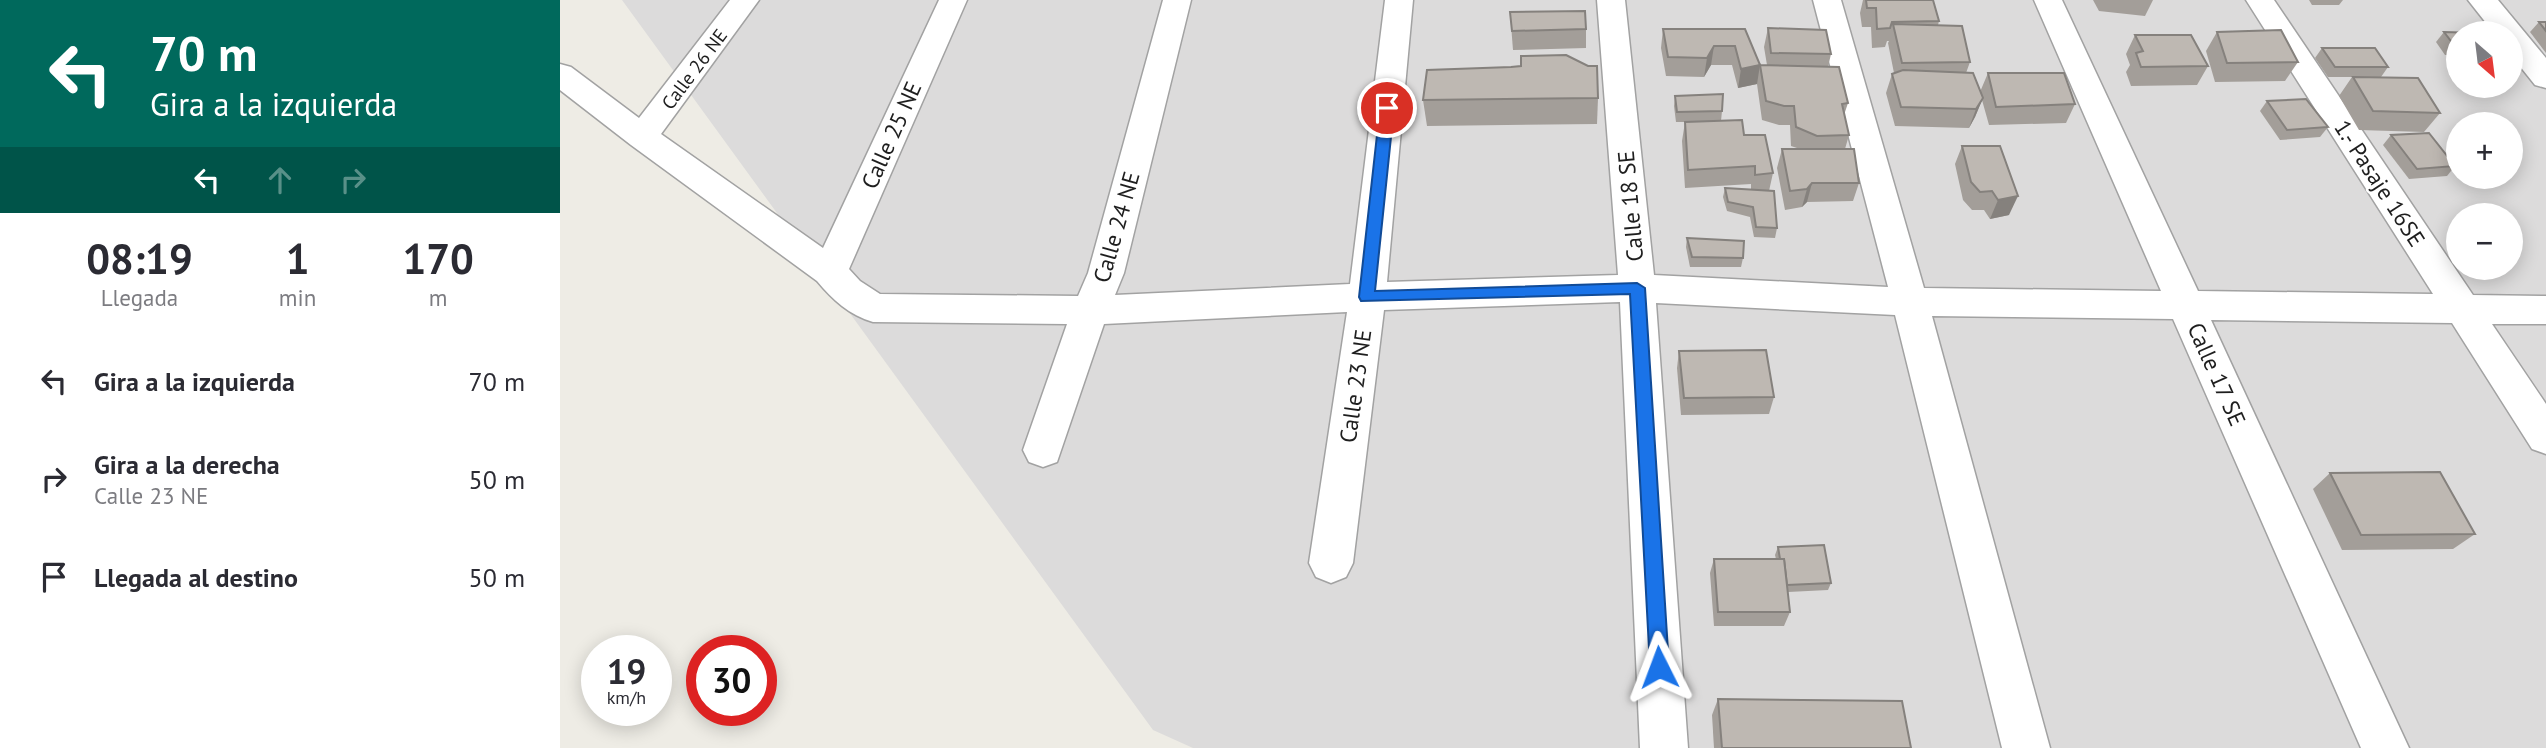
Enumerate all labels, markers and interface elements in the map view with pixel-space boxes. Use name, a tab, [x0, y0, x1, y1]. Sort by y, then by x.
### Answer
text: 70 m	[150, 21, 257, 85]
north arrow	[2446, 21, 2524, 98]
map controls	[2446, 21, 2523, 280]
street label: Calle 26 NE	[656, 24, 732, 114]
icon: left	[35, 28, 126, 119]
street label: Calle 25 NE	[854, 77, 928, 193]
pin	[1357, 78, 1417, 138]
text: Gira a la izquierda	[150, 83, 397, 125]
icon: arrive	[1368, 89, 1406, 127]
button: +	[2446, 112, 2523, 189]
street label: 1.- Pasaje 16SE	[2328, 114, 2432, 252]
street label: Calle 18 SE	[1611, 149, 1649, 263]
icon: left	[188, 161, 226, 199]
icon: ahead	[261, 161, 299, 199]
icon: right	[334, 161, 372, 199]
street label: Calle 24 NE	[1086, 168, 1146, 286]
button: −	[2446, 203, 2523, 280]
text: 08:19	[86, 231, 193, 286]
text: 1	[286, 231, 309, 286]
text: 170	[402, 231, 474, 286]
text: Llegada	[101, 283, 178, 312]
text: min	[279, 283, 316, 312]
text: m	[429, 283, 447, 312]
street label: Calle 17 SE	[2181, 318, 2253, 430]
street label: Calle 23 NE	[1333, 327, 1377, 445]
icon: left	[35, 362, 73, 400]
text: Gira a la izquierda	[94, 365, 295, 398]
text: 70 m	[469, 365, 525, 398]
text: Gira a la derecha	[94, 448, 280, 481]
icon: right	[35, 460, 73, 498]
text: 50 m	[469, 463, 525, 496]
text: Calle 23 NE	[94, 481, 208, 510]
icon: arrive	[35, 558, 73, 596]
text: Llegada al destino	[94, 561, 298, 594]
text: 50 m	[469, 561, 525, 594]
position arrow	[1622, 630, 1696, 704]
speed limit sign: 30	[686, 635, 777, 726]
text: 19	[607, 648, 646, 694]
text: km/h	[607, 686, 646, 709]

